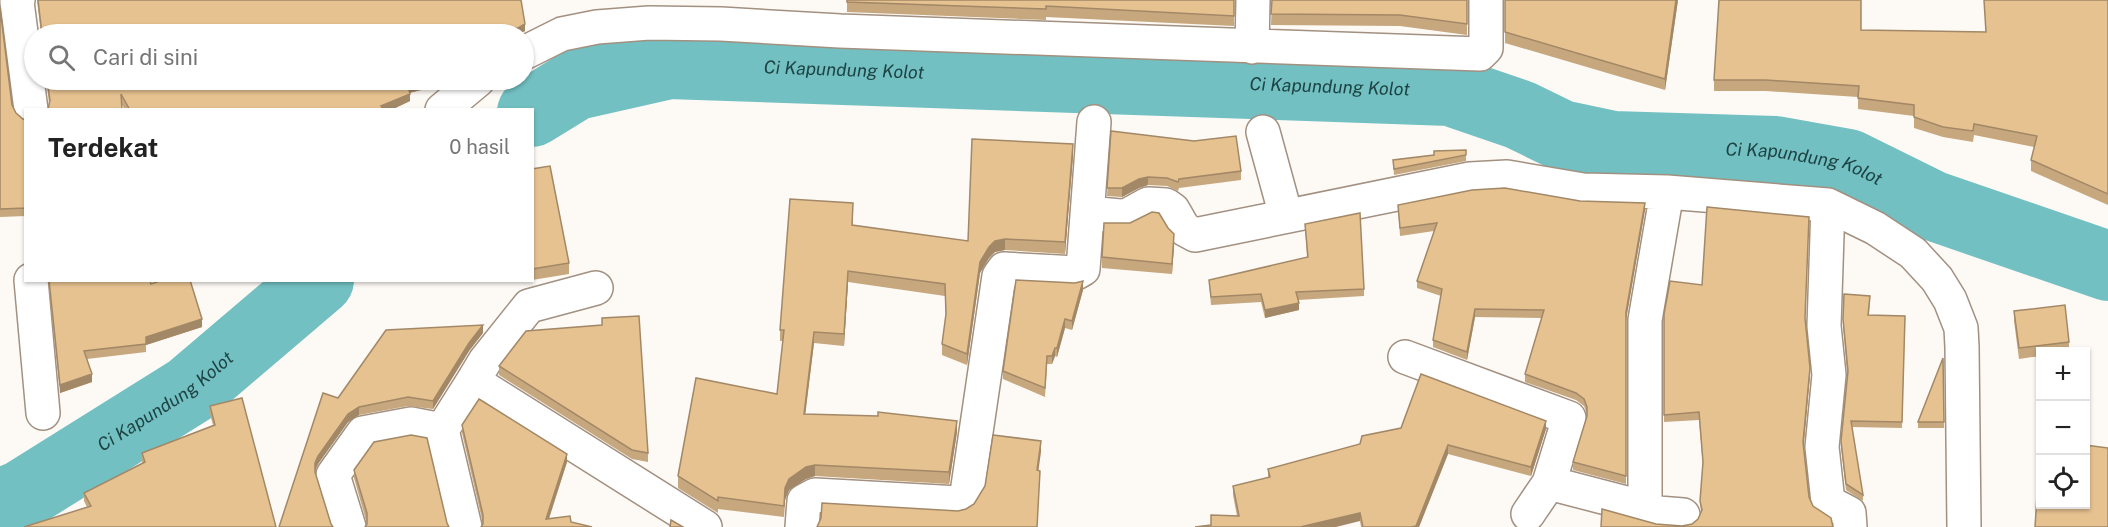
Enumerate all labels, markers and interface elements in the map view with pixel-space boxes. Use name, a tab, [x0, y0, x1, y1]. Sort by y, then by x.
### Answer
search box	[24, 24, 534, 90]
icon: search	[45, 41, 78, 74]
text: Cari di sini	[93, 44, 198, 70]
water label: Ci Kapundung Kolot	[763, 56, 925, 83]
water label: Ci Kapundung Kolot	[1249, 73, 1411, 100]
text: Terdekat	[48, 132, 158, 163]
text: 0 hasil	[449, 135, 510, 159]
water label: Ci Kapundung Kolot	[1725, 138, 1886, 189]
water label: Ci Kapundung Kolot	[93, 347, 237, 455]
map controls	[2036, 347, 2090, 509]
button: +	[2036, 347, 2090, 401]
button: −	[2036, 401, 2090, 455]
button: locate	[2036, 455, 2090, 509]

